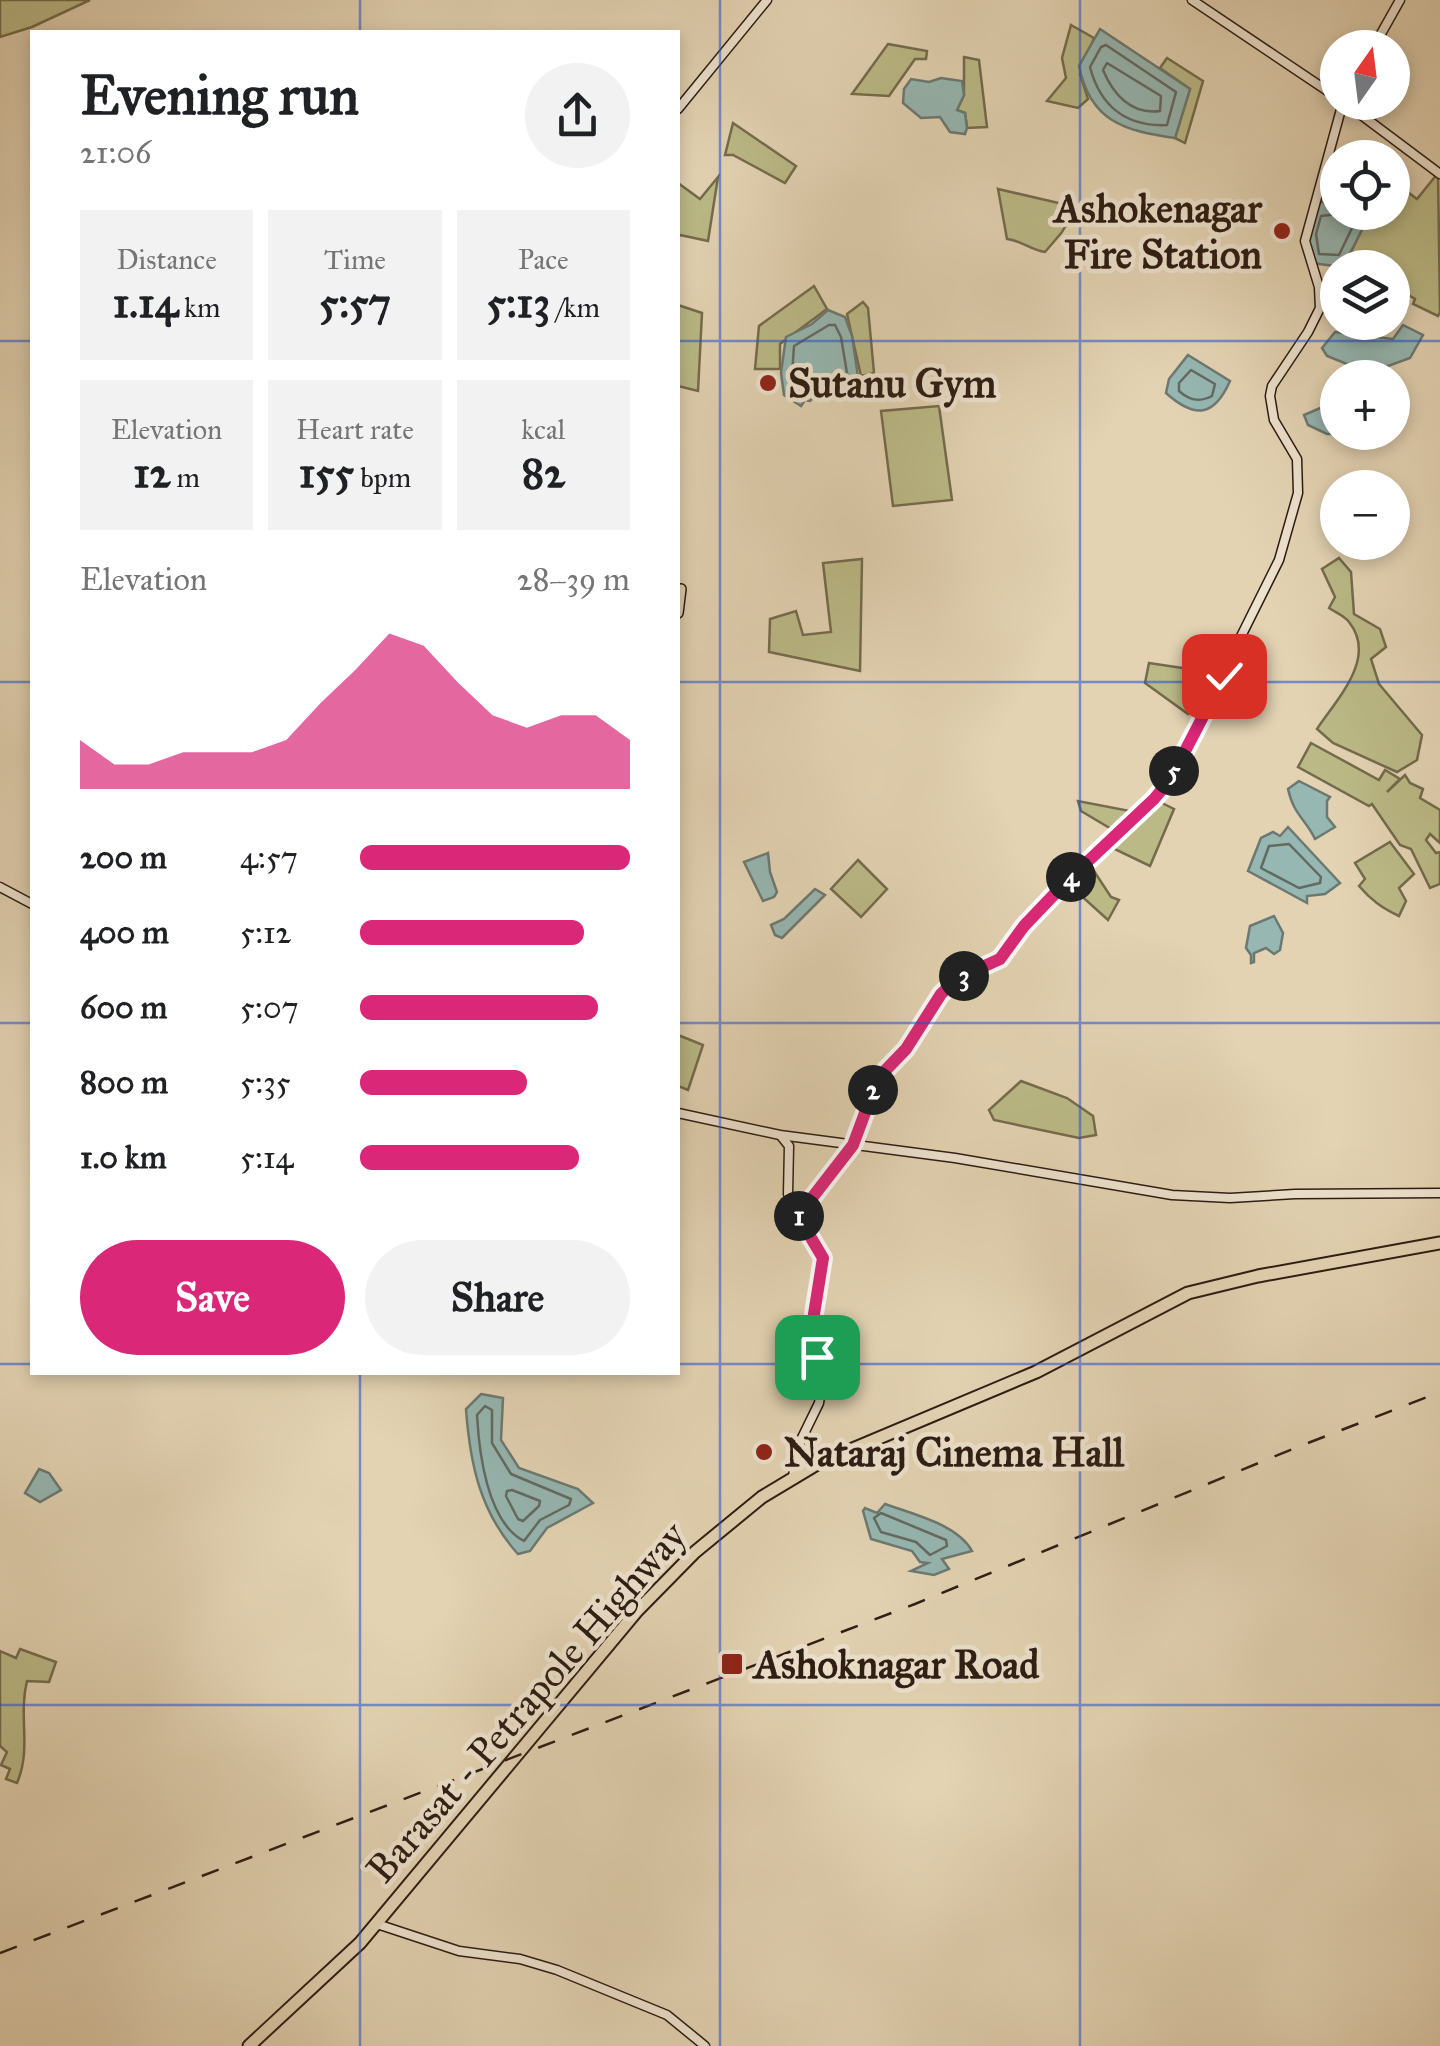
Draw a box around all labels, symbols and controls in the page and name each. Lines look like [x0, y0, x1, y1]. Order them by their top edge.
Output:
north arrow [1320, 30, 1410, 120]
map controls [1320, 30, 1410, 560]
text: Evening run [80, 62, 359, 129]
button: share [525, 63, 630, 168]
text: 21:06 [80, 133, 152, 172]
button: locate [1320, 140, 1410, 230]
place label: Ashokenagar Fire Station [1051, 184, 1263, 279]
marker: Ashokenagar Fire Station [1271, 220, 1293, 242]
text: Distance [116, 242, 217, 277]
text: Time [324, 242, 386, 277]
text: Pace [518, 242, 569, 277]
button: layers [1320, 250, 1410, 340]
text: 1.14 [113, 277, 178, 329]
text: 5:57 [319, 277, 391, 329]
text: 5:13 [487, 277, 550, 329]
text: km [178, 290, 221, 325]
text: /km [550, 290, 600, 325]
place label: Sutanu Gym [788, 359, 997, 408]
button: + [1320, 360, 1410, 450]
marker: Sutanu Gym [757, 372, 779, 394]
text: Elevation [111, 412, 222, 447]
text: Heart rate [296, 412, 414, 447]
text: kcal [521, 412, 565, 447]
text: 12 [133, 447, 171, 499]
text: 155 [299, 447, 354, 499]
text: 82 [522, 447, 565, 499]
text: m [171, 460, 200, 495]
text: bpm [354, 460, 411, 495]
button: − [1320, 470, 1410, 560]
text: Elevation [80, 560, 207, 599]
text: 28–39 m [517, 560, 630, 599]
pin [1182, 634, 1267, 719]
icon: check [1197, 649, 1252, 704]
pin: 5 [1149, 746, 1199, 796]
text: 5 [1167, 753, 1181, 788]
text: 200 m [80, 838, 167, 877]
text: 4:57 [240, 838, 298, 877]
pin: 4 [1046, 852, 1096, 902]
text: 4 [1063, 859, 1079, 894]
text: 400 m [80, 913, 169, 952]
text: 5:12 [240, 913, 291, 952]
pin: 3 [939, 951, 989, 1001]
text: 3 [958, 958, 970, 993]
text: 600 m [80, 988, 167, 1027]
text: 5:07 [240, 988, 299, 1027]
text: 800 m [80, 1063, 168, 1102]
text: 5:35 [240, 1063, 291, 1102]
pin: 2 [848, 1065, 898, 1115]
text: 2 [866, 1072, 880, 1107]
text: 1.0 km [80, 1138, 167, 1177]
text: 5:14 [240, 1138, 293, 1177]
pin: 1 [774, 1191, 824, 1241]
text: 1 [793, 1198, 805, 1233]
button: Save [80, 1240, 345, 1355]
button: Share [365, 1240, 630, 1355]
pin [775, 1315, 860, 1400]
icon: arrive [790, 1330, 845, 1385]
place label: Nataraj Cinema Hall [784, 1428, 1125, 1477]
marker: Nataraj Cinema Hall [753, 1441, 775, 1463]
street label: Barasat - Petrapole Highway [356, 1511, 697, 1893]
place label: Ashoknagar Road [751, 1640, 1040, 1689]
marker: Ashoknagar Road [719, 1651, 745, 1677]

